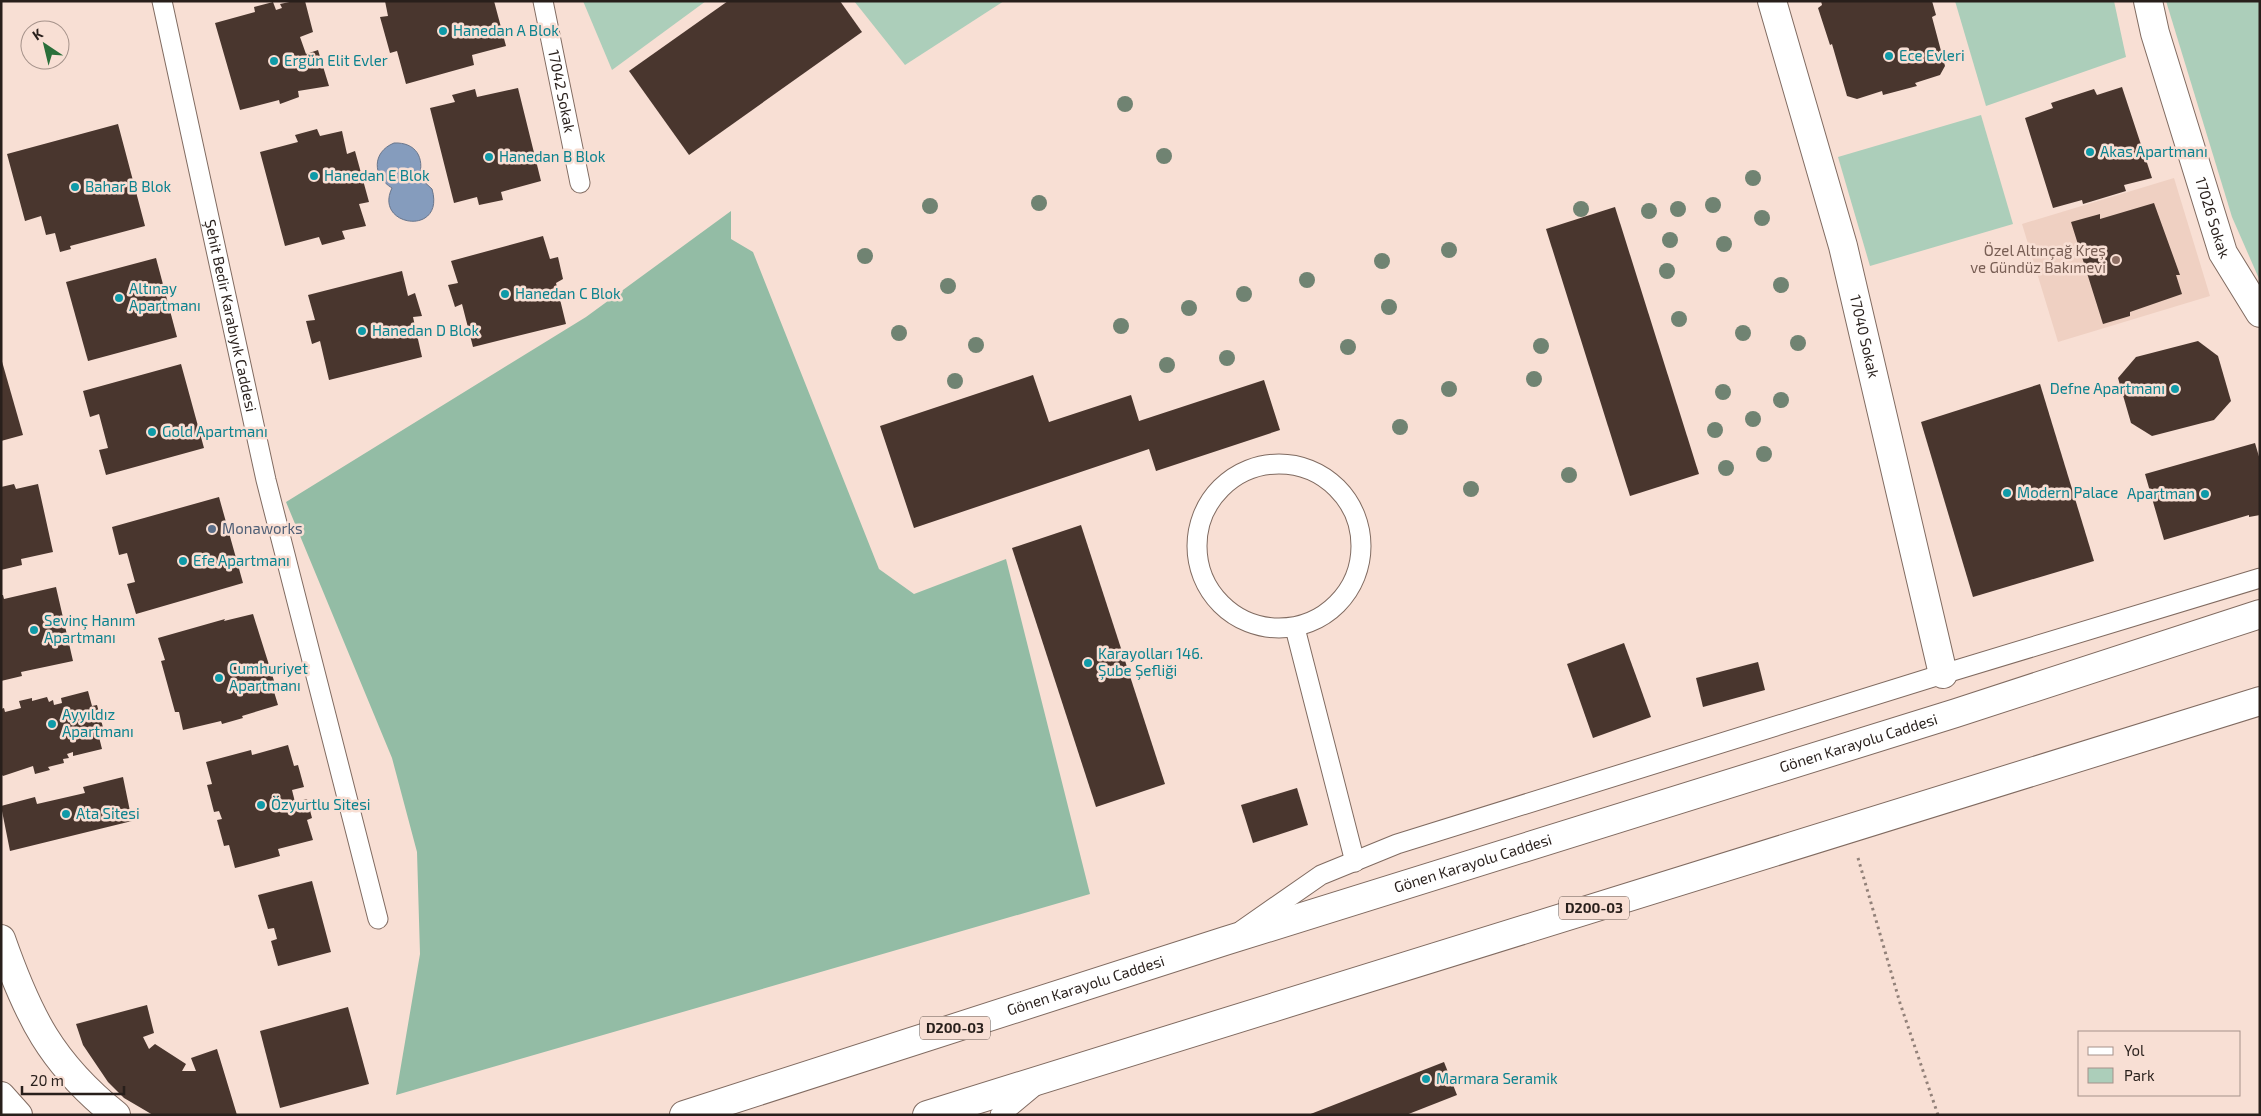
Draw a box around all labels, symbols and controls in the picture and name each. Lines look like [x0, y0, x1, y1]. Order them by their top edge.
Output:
north arrow [20, 20, 70, 70]
place label: Hanedan A Blok [453, 21, 559, 39]
text: K [29, 24, 46, 43]
marker: Hanedan A Blok [437, 25, 449, 37]
place label: Ece Evleri [1899, 46, 1965, 64]
street label: 17042 Sokak [545, 48, 580, 134]
marker: Ece Evleri [1883, 50, 1895, 62]
place label: Ergün Elit Evler [284, 51, 388, 69]
marker: Ergün Elit Evler [268, 55, 280, 67]
place label: Akas Apartmanı [2100, 142, 2208, 160]
marker: Akas Apartmanı [2084, 146, 2096, 158]
place label: Hanedan B Blok [499, 147, 606, 165]
marker: Hanedan B Blok [483, 151, 495, 163]
place label: Hanedan E Blok [324, 166, 430, 184]
marker: Hanedan E Blok [308, 170, 320, 182]
street label: 17026 Sokak [2192, 175, 2234, 262]
place label: Bahar B Blok [85, 177, 171, 195]
marker: Bahar B Blok [69, 181, 81, 193]
street label: Şehit Bedir Karabıyık Caddesi [201, 218, 261, 413]
place label: Özel Altınçağ Kreş ve Gündüz Bakımevi [1970, 241, 2106, 276]
marker: Özel Altınçağ Kreş ve Gündüz Bakımevi [2110, 254, 2122, 266]
place label: Altınay Apartmanı [129, 279, 201, 314]
place label: Hanedan C Blok [515, 284, 621, 302]
marker: Hanedan C Blok [499, 288, 511, 300]
marker: Altınay Apartmanı [113, 292, 125, 304]
street label: 17040 Sokak [1847, 293, 1884, 380]
place label: Hanedan D Blok [372, 321, 479, 339]
marker: Hanedan D Blok [356, 325, 368, 337]
place label: Defne Apartmanı [2050, 379, 2165, 397]
marker: Defne Apartmanı [2169, 383, 2181, 395]
place label: Gold Apartmanı [162, 422, 268, 440]
marker: Gold Apartmanı [146, 426, 158, 438]
place label: Modern Palace [2017, 483, 2118, 501]
place label: Apartman [2127, 484, 2195, 502]
marker: Modern Palace [2001, 487, 2013, 499]
marker: Apartman [2199, 488, 2211, 500]
place label: Monaworks [222, 519, 303, 537]
marker: Monaworks [206, 523, 218, 535]
place label: Efe Apartmanı [193, 551, 290, 569]
marker: Efe Apartmanı [177, 555, 189, 567]
place label: Sevinç Hanım Apartmanı [44, 611, 135, 646]
marker: Sevinç Hanım Apartmanı [28, 624, 40, 636]
place label: Karayolları 146. Şube Şefliği [1098, 644, 1203, 680]
marker: Karayolları 146. Şube Şefliği [1082, 657, 1094, 669]
place label: Cumhuriyet Apartmanı [229, 659, 308, 694]
marker: Cumhuriyet Apartmanı [213, 672, 225, 684]
place label: Ayyıldız Apartmanı [62, 705, 134, 740]
street label: Gönen Karayolu Caddesi [1777, 709, 1939, 775]
marker: Ayyıldız Apartmanı [46, 718, 58, 730]
place label: Özyurtlu Sitesi [271, 795, 370, 813]
marker: Özyurtlu Sitesi [255, 799, 267, 811]
place label: Ata Sitesi [76, 804, 140, 822]
marker: Ata Sitesi [60, 808, 72, 820]
street label: Gönen Karayolu Caddesi [1391, 830, 1554, 896]
road number: D200-03 [1559, 896, 1629, 920]
street label: Gönen Karayolu Caddesi [1004, 951, 1166, 1019]
road number: D200-03 [920, 1016, 990, 1040]
legend [2078, 1031, 2241, 1096]
text: Yol [2124, 1041, 2145, 1059]
scale bar [22, 1064, 125, 1096]
text: Park [2124, 1066, 2155, 1084]
place label: Marmara Seramik [1436, 1069, 1558, 1087]
text: 20 m [30, 1071, 64, 1089]
marker: Marmara Seramik [1420, 1073, 1432, 1085]

